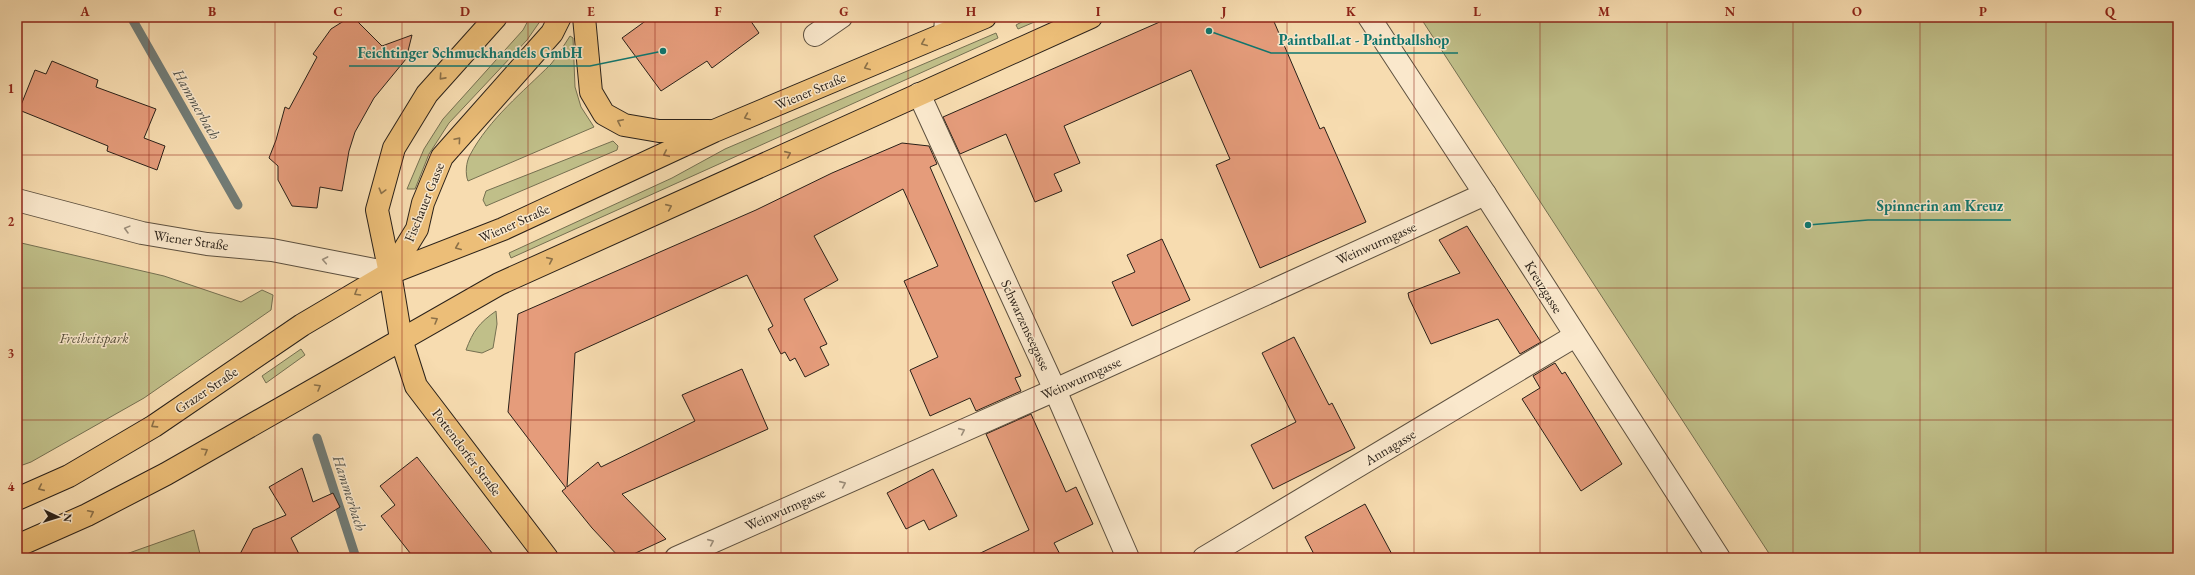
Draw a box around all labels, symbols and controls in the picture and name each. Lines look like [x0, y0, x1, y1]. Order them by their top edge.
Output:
text: A [79, 3, 90, 20]
text: B [208, 3, 216, 20]
text: C [333, 3, 343, 20]
text: D [460, 3, 470, 20]
text: E [587, 3, 595, 20]
text: F [714, 3, 722, 20]
text: G [839, 3, 849, 20]
text: H [966, 3, 977, 20]
text: I [1096, 3, 1101, 20]
text: J [1220, 3, 1227, 20]
text: K [1346, 3, 1357, 20]
text: L [1473, 3, 1481, 20]
text: M [1598, 3, 1610, 20]
text: N [1725, 3, 1736, 20]
text: O [1852, 3, 1862, 20]
text: P [1979, 3, 1987, 20]
text: Q [2105, 3, 2117, 20]
callout: Paintball.at - Paintballshop [1271, 26, 1458, 53]
text: Paintball.at - Paintballshop [1279, 30, 1449, 49]
callout: Feichtinger Schmuckhandels GmbH [349, 39, 590, 66]
one-way arrow [921, 39, 928, 47]
text: Feichtinger Schmuckhandels GmbH [358, 43, 582, 62]
one-way arrow [863, 63, 870, 71]
water label: Hammerbach [169, 64, 225, 143]
street label: Wiener Straße [772, 68, 849, 114]
one-way arrow [439, 72, 446, 80]
text: 1 [8, 80, 15, 97]
one-way arrow [744, 113, 751, 121]
one-way arrow [617, 119, 624, 127]
one-way arrow [453, 137, 460, 145]
one-way arrow [662, 149, 669, 157]
one-way arrow [784, 150, 791, 158]
street label: Fischauer Gasse [400, 159, 448, 244]
one-way arrow [378, 187, 387, 194]
callout: Spinnerin am Kreuz [1868, 193, 2011, 220]
text: Spinnerin am Kreuz [1877, 196, 2004, 215]
street label: Wiener Straße [476, 199, 553, 247]
one-way arrow [665, 204, 672, 212]
text: 2 [8, 213, 15, 230]
street label: Weinwurmgasse [1333, 217, 1419, 269]
one-way arrow [124, 226, 130, 234]
street label: Wiener Straße [152, 226, 230, 254]
one-way arrow [454, 242, 461, 250]
one-way arrow [322, 257, 328, 265]
one-way arrow [546, 257, 554, 265]
street label: Kreuzgasse [1521, 257, 1567, 317]
street label: Schwarzenseegasse [997, 277, 1055, 374]
one-way arrow [354, 289, 361, 296]
one-way arrow [431, 317, 438, 324]
park label: Freiheitspark [58, 329, 129, 347]
text: 3 [8, 345, 15, 362]
street label: Weinwurmgasse [1038, 352, 1124, 404]
street label: Grazer Straße [171, 362, 241, 418]
one-way arrow [314, 384, 321, 391]
street label: Pottendorfer Straße [428, 405, 506, 500]
one-way arrow [151, 421, 158, 428]
street label: Annagasse [1360, 425, 1419, 470]
one-way arrow [957, 428, 965, 436]
one-way arrow [201, 449, 209, 456]
water label: Hammerbach [329, 452, 371, 534]
text: 4 [8, 478, 15, 495]
one-way arrow [838, 481, 846, 489]
one-way arrow [37, 483, 45, 491]
street label: Weinwurmgasse [742, 483, 828, 535]
north arrow [38, 497, 78, 537]
one-way arrow [87, 510, 94, 518]
text: N [61, 513, 75, 523]
one-way arrow [707, 539, 715, 547]

